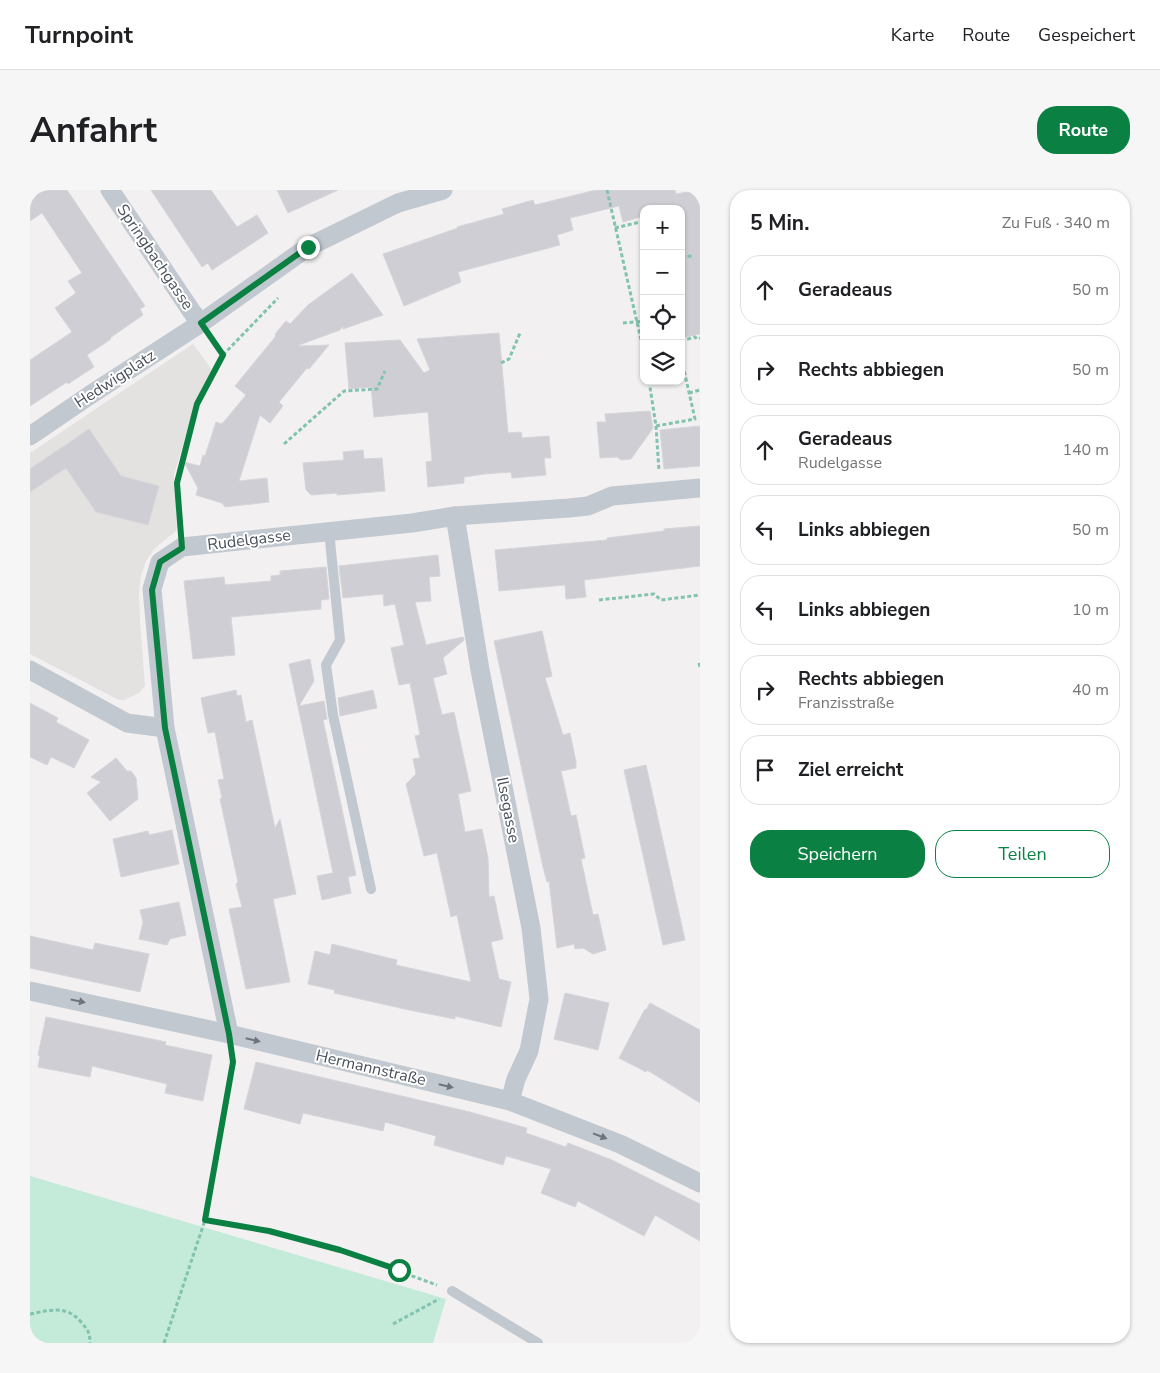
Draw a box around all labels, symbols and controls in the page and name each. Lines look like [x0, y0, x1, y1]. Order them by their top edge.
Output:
text: Turnpoint [25, 19, 133, 51]
text: Karte [891, 23, 934, 47]
text: Route [962, 23, 1010, 47]
text: Gespeichert [1038, 23, 1135, 47]
button: Route [1037, 106, 1130, 154]
text: Anfahrt [30, 107, 157, 154]
street label: Springbachgasse [111, 200, 199, 314]
map controls [640, 205, 685, 385]
button: + [640, 205, 685, 250]
text: 5 Min. [750, 209, 809, 237]
text: Zu Fuß · 340 m [1002, 212, 1110, 234]
route end [297, 236, 320, 259]
button: − [640, 250, 685, 295]
icon: ahead [751, 276, 779, 304]
text: Geradeaus [798, 277, 892, 303]
text: 50 m [1072, 279, 1109, 301]
button: locate [640, 295, 685, 340]
button: layers [640, 340, 685, 385]
street label: Hedwigplatz [70, 345, 160, 413]
icon: right [751, 356, 779, 384]
text: Rechts abbiegen [798, 357, 944, 383]
text: 50 m [1072, 359, 1109, 381]
text: Geradeaus [798, 426, 892, 452]
icon: ahead [751, 436, 779, 464]
text: 140 m [1062, 439, 1109, 461]
text: Rudelgasse [798, 452, 882, 474]
icon: left [751, 516, 779, 544]
text: Links abbiegen [798, 517, 930, 543]
text: 50 m [1072, 519, 1109, 541]
street label: Rudelgasse [206, 524, 292, 556]
icon: left [751, 596, 779, 624]
text: Links abbiegen [798, 597, 930, 623]
text: 10 m [1072, 599, 1109, 621]
text: Rechts abbiegen [798, 666, 944, 692]
icon: right [751, 676, 779, 704]
text: 40 m [1072, 679, 1109, 701]
text: Franzisstraße [798, 692, 894, 714]
icon: arrive [751, 756, 779, 784]
text: Ziel erreicht [798, 757, 903, 783]
street label: Ilsegasse [491, 775, 525, 845]
button: Speichern [750, 830, 925, 878]
button: Teilen [935, 830, 1110, 878]
one-way arrow [70, 998, 86, 1006]
one-way arrow [246, 1036, 261, 1044]
street label: Hermannstraße [314, 1045, 428, 1091]
one-way arrow [438, 1082, 453, 1090]
one-way arrow [593, 1132, 608, 1140]
route start [388, 1259, 411, 1282]

